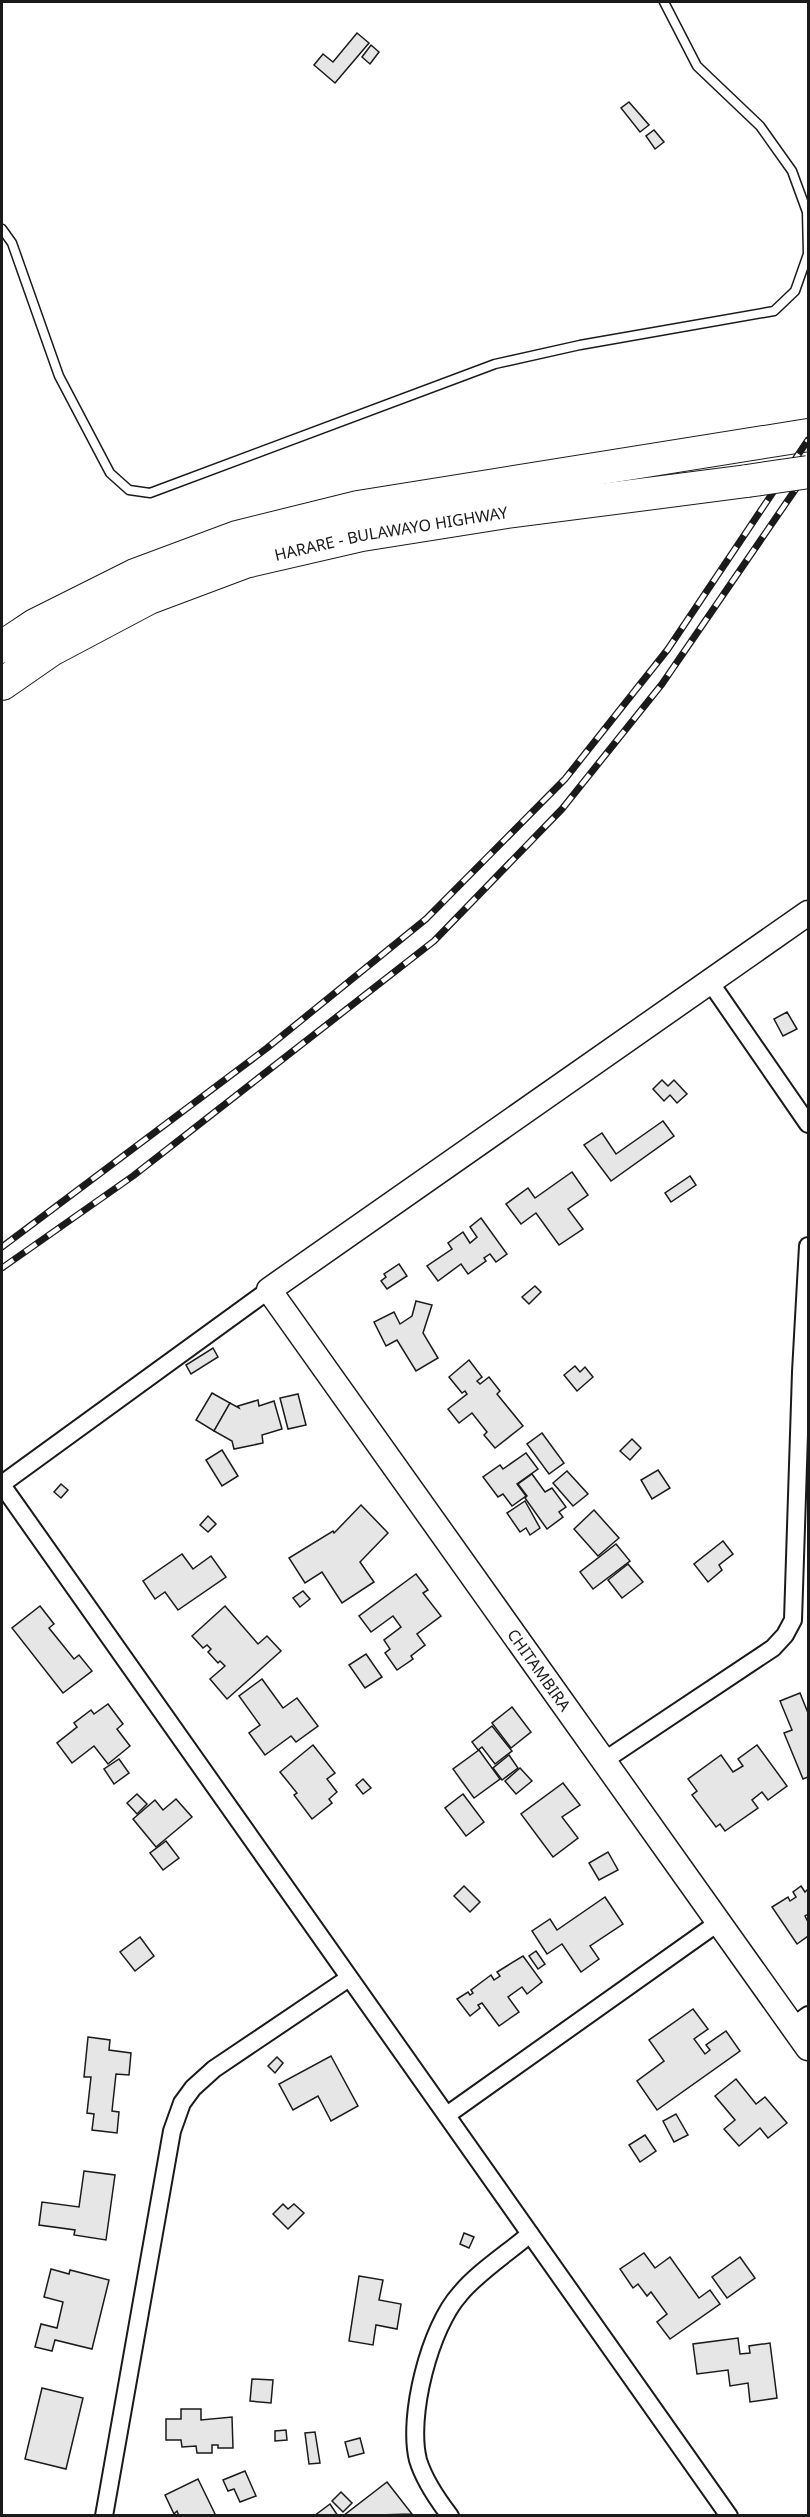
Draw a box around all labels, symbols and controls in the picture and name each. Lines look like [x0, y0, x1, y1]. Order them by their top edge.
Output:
street label: HARARE - BULAWAYO HIGHWAY [272, 501, 510, 566]
street label: CHITAMBIRA [502, 1624, 576, 1716]

